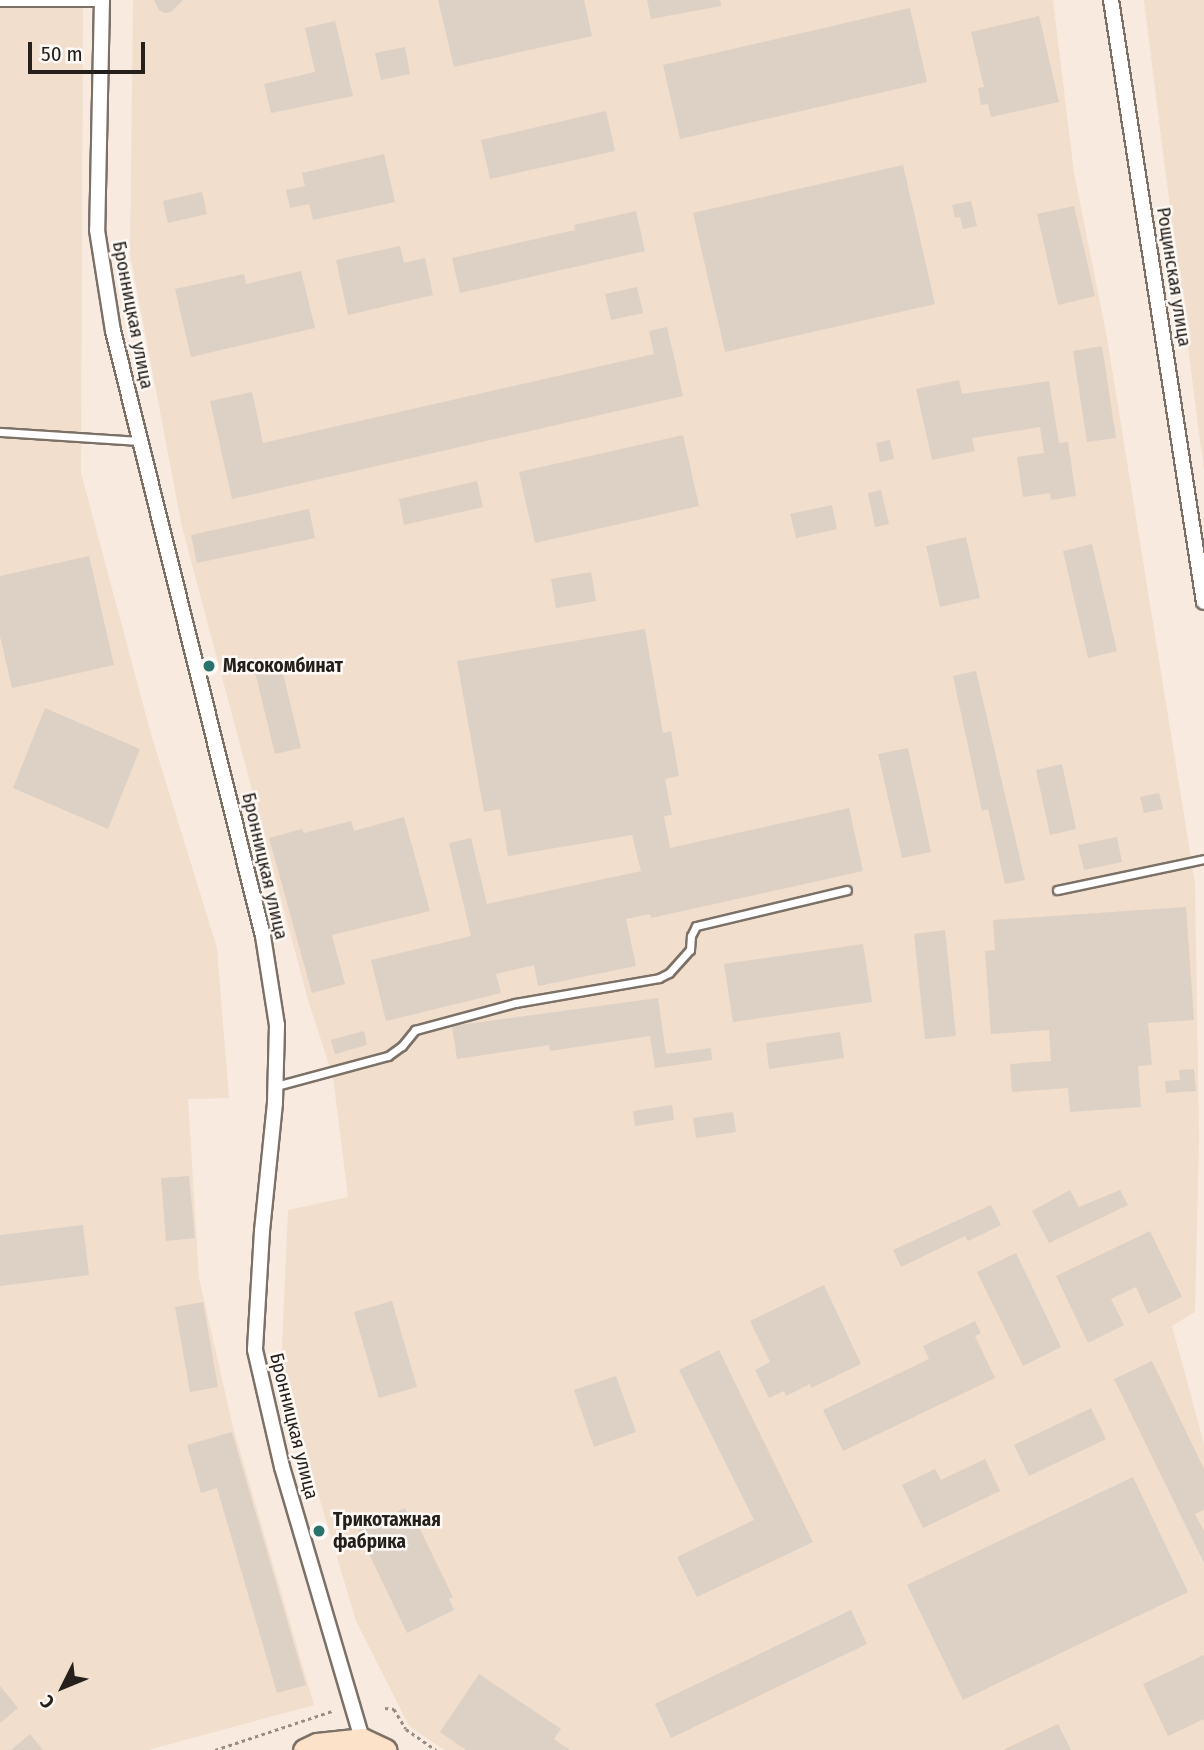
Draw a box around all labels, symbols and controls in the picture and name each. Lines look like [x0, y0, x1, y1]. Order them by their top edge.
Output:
scale bar [32, 28, 149, 72]
text: 50 m [41, 41, 83, 67]
street label: Рощинская улица [1152, 206, 1196, 348]
street label: Бронницкая улица [107, 239, 159, 391]
place label: Мясокомбинат [223, 655, 343, 677]
marker: Мясокомбинат [201, 658, 217, 674]
street label: Бронницкая улица [237, 790, 293, 942]
street label: Бронницкая улица [265, 1350, 323, 1502]
place label: Трикотажная фабрика [333, 1509, 441, 1553]
marker: Трикотажная фабрика [311, 1523, 327, 1539]
north arrow [28, 1652, 98, 1722]
text: С [35, 1690, 59, 1713]

